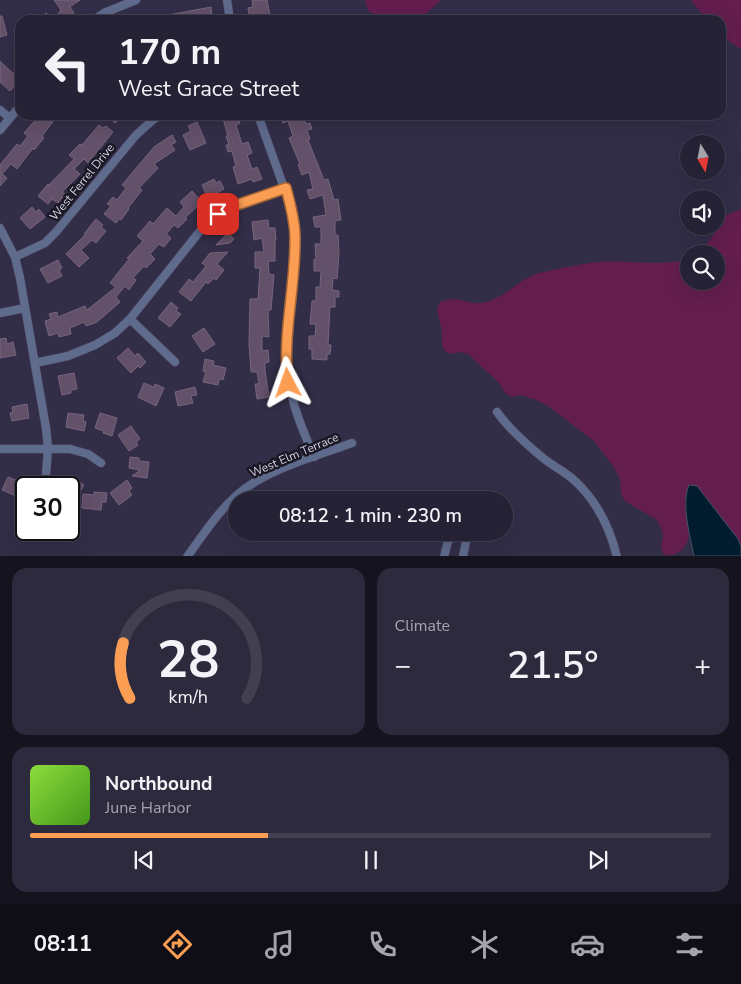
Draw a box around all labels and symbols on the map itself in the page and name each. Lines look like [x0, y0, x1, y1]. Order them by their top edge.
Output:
north arrow [680, 135, 725, 180]
street label: West Ferrel Drive [46, 140, 118, 224]
pin [197, 193, 239, 235]
position arrow [261, 356, 313, 408]
street label: West Elm Terrace [247, 429, 341, 481]
speed limit sign: 30 [15, 476, 80, 541]

